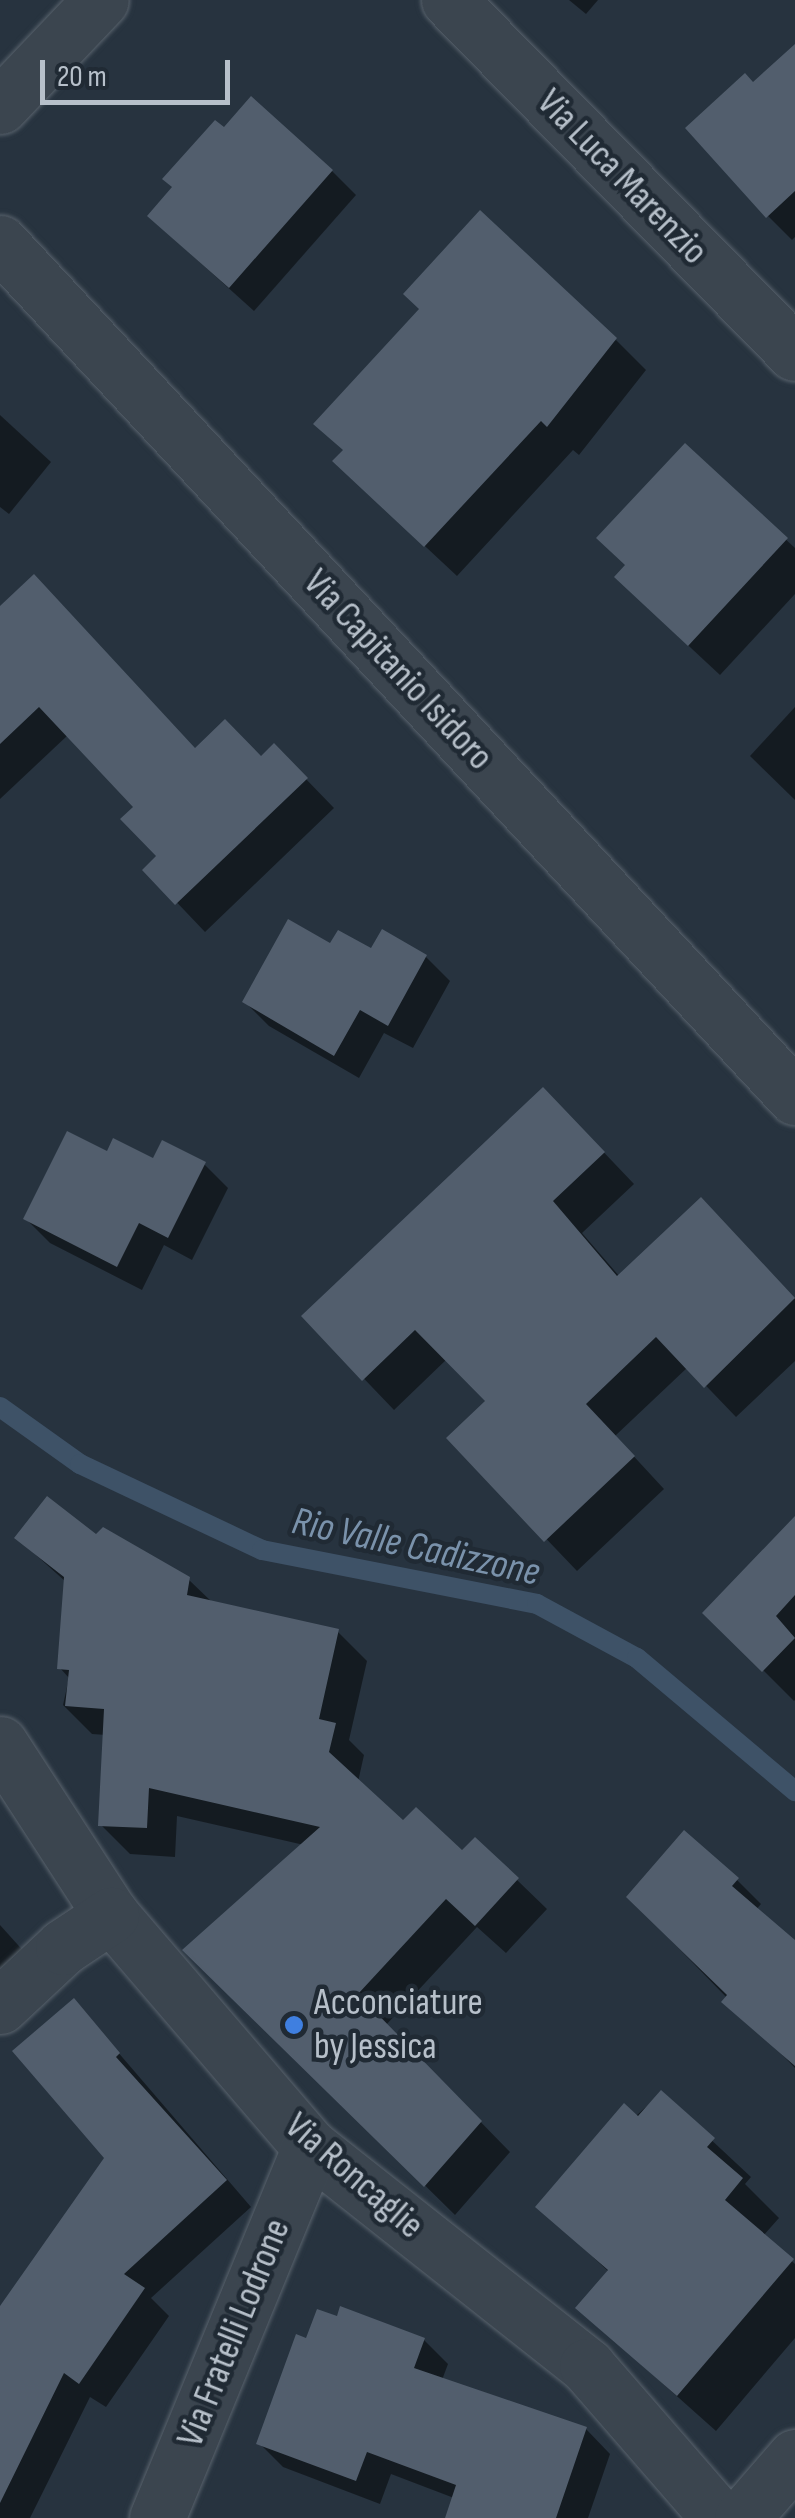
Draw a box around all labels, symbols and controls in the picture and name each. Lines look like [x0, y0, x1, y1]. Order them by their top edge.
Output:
scale bar [45, 40, 235, 102]
text: 20 m [57, 59, 107, 95]
street label: Via Luca Marenzio [527, 80, 717, 274]
street label: Via Capitanio Isidoro [294, 560, 502, 780]
water label: Rio Valle Cadizzone [288, 1497, 544, 1597]
place label: Acconciature by Jessica [314, 1980, 483, 2070]
marker: Acconciature by Jessica [283, 2014, 305, 2036]
street label: Via Roncaglie [275, 2103, 433, 2249]
street label: Via Fratelli Lodrone [168, 2212, 300, 2454]

